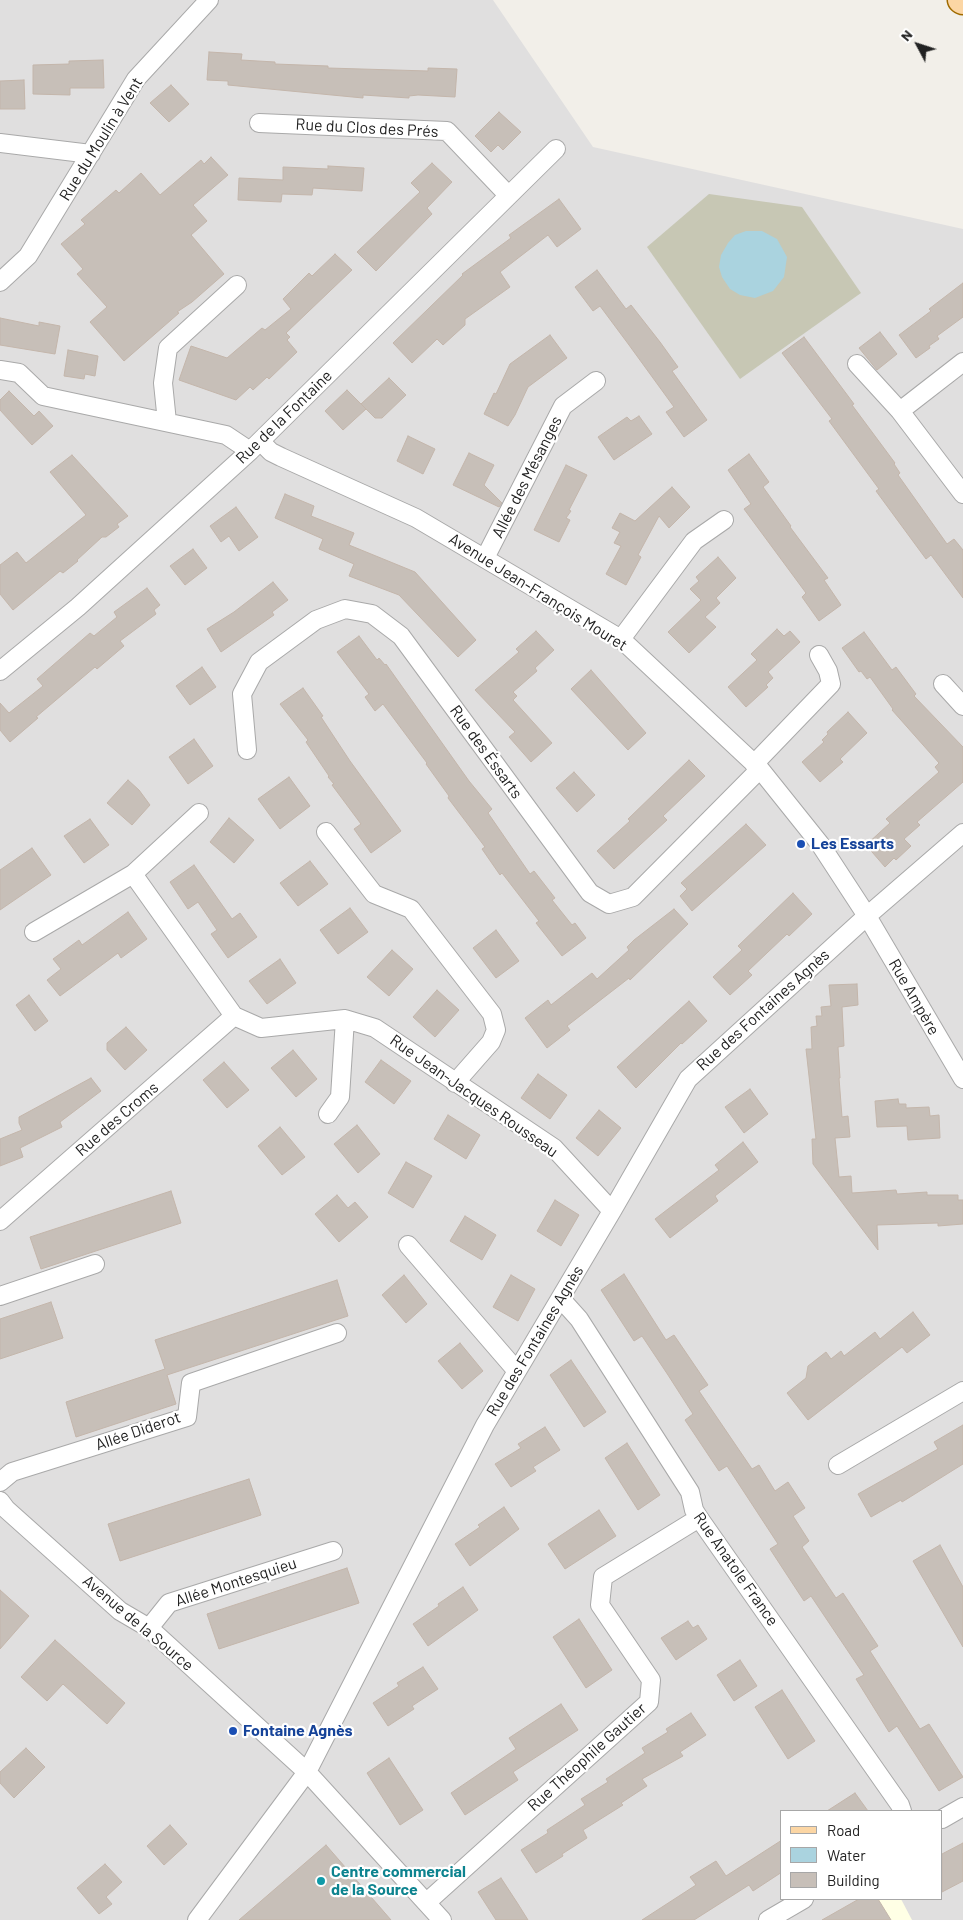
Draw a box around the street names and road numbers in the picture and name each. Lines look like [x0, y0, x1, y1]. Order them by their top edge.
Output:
street label: Rue du Moulin à Vent [55, 74, 147, 204]
street label: Rue du Clos des Prés [295, 115, 439, 141]
street label: Rue de la Fontaine [232, 366, 336, 468]
street label: Allée des Mésanges [488, 413, 566, 541]
street label: Avenue Jean-François Mouret [445, 529, 631, 655]
street label: Rue des Éssarts [446, 702, 526, 802]
street label: Rue des Fontaines Agnès [693, 945, 833, 1075]
street label: Rue Ampère [885, 956, 943, 1038]
street label: Rue Jean-Jacques Rousseau [386, 1031, 562, 1161]
street label: Rue des Croms [72, 1078, 162, 1160]
street label: Rue des Fontaines Agnès [482, 1262, 588, 1420]
street label: Allée Diderot [93, 1407, 183, 1455]
street label: Rue Anatole France [690, 1508, 782, 1630]
street label: Allée Montesquieu [173, 1553, 299, 1611]
street label: Avenue de la Source [79, 1571, 197, 1675]
street label: Rue Théophile Gautier [524, 1699, 650, 1815]

